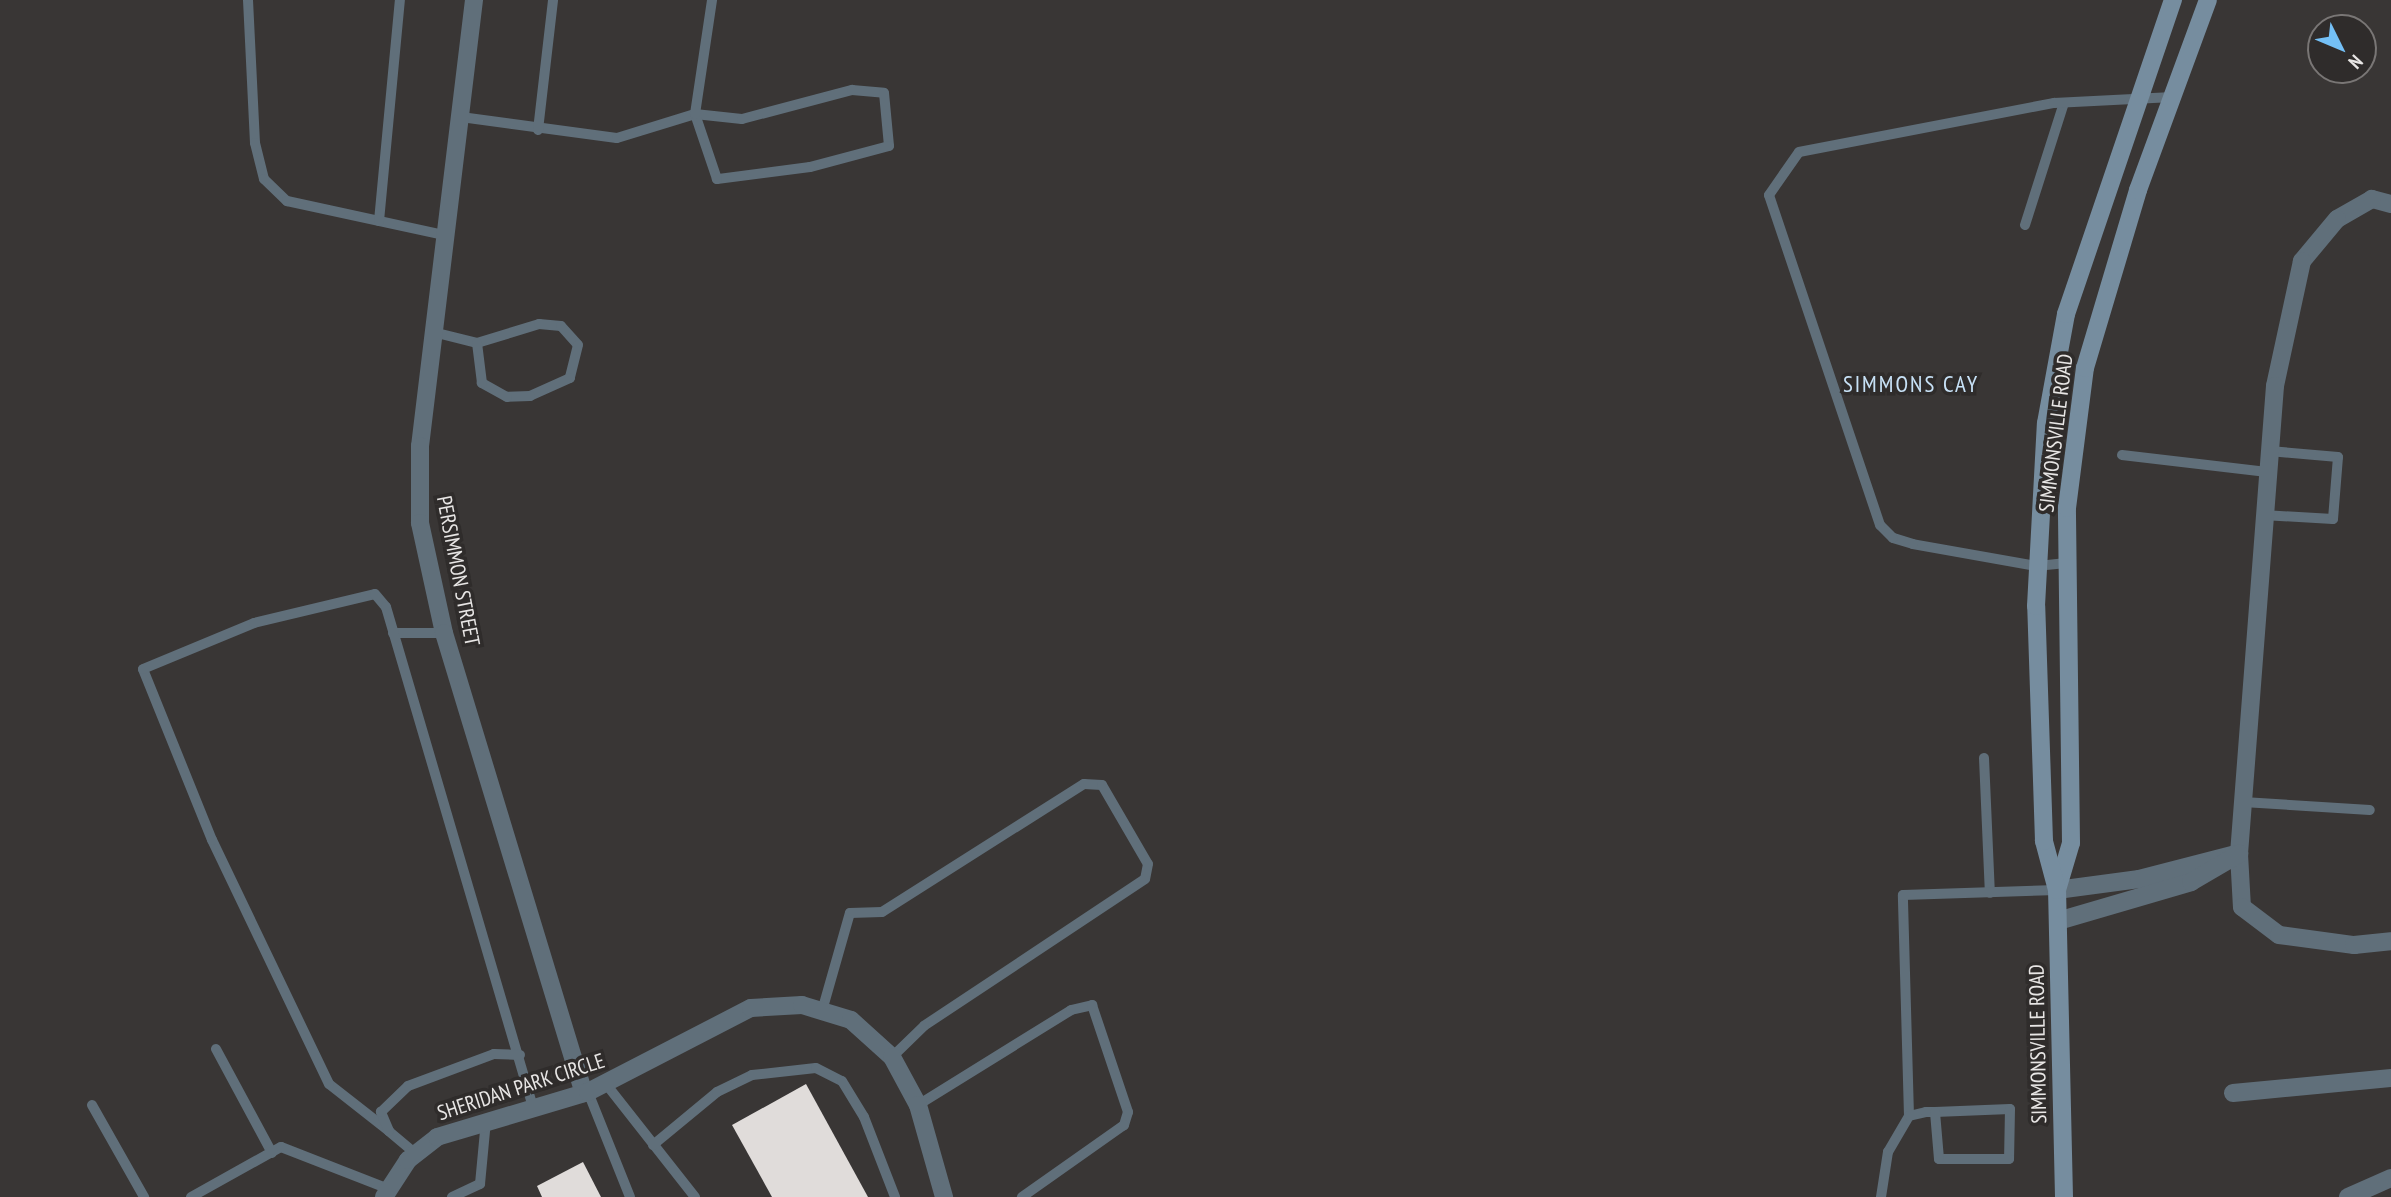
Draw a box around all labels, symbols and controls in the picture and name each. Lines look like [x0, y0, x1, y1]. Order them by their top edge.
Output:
north arrow [2307, 14, 2377, 84]
text: N [2344, 50, 2368, 74]
street label: SIMMONSVILLE ROAD [2034, 352, 2078, 514]
district label: SIMMONS CAY [1844, 370, 1978, 398]
street label: PERSIMMON STREET [431, 494, 485, 648]
street label: SIMMONSVILLE ROAD [2024, 964, 2052, 1124]
street label: SHERIDAN PARK CIRCLE [434, 1048, 608, 1126]

